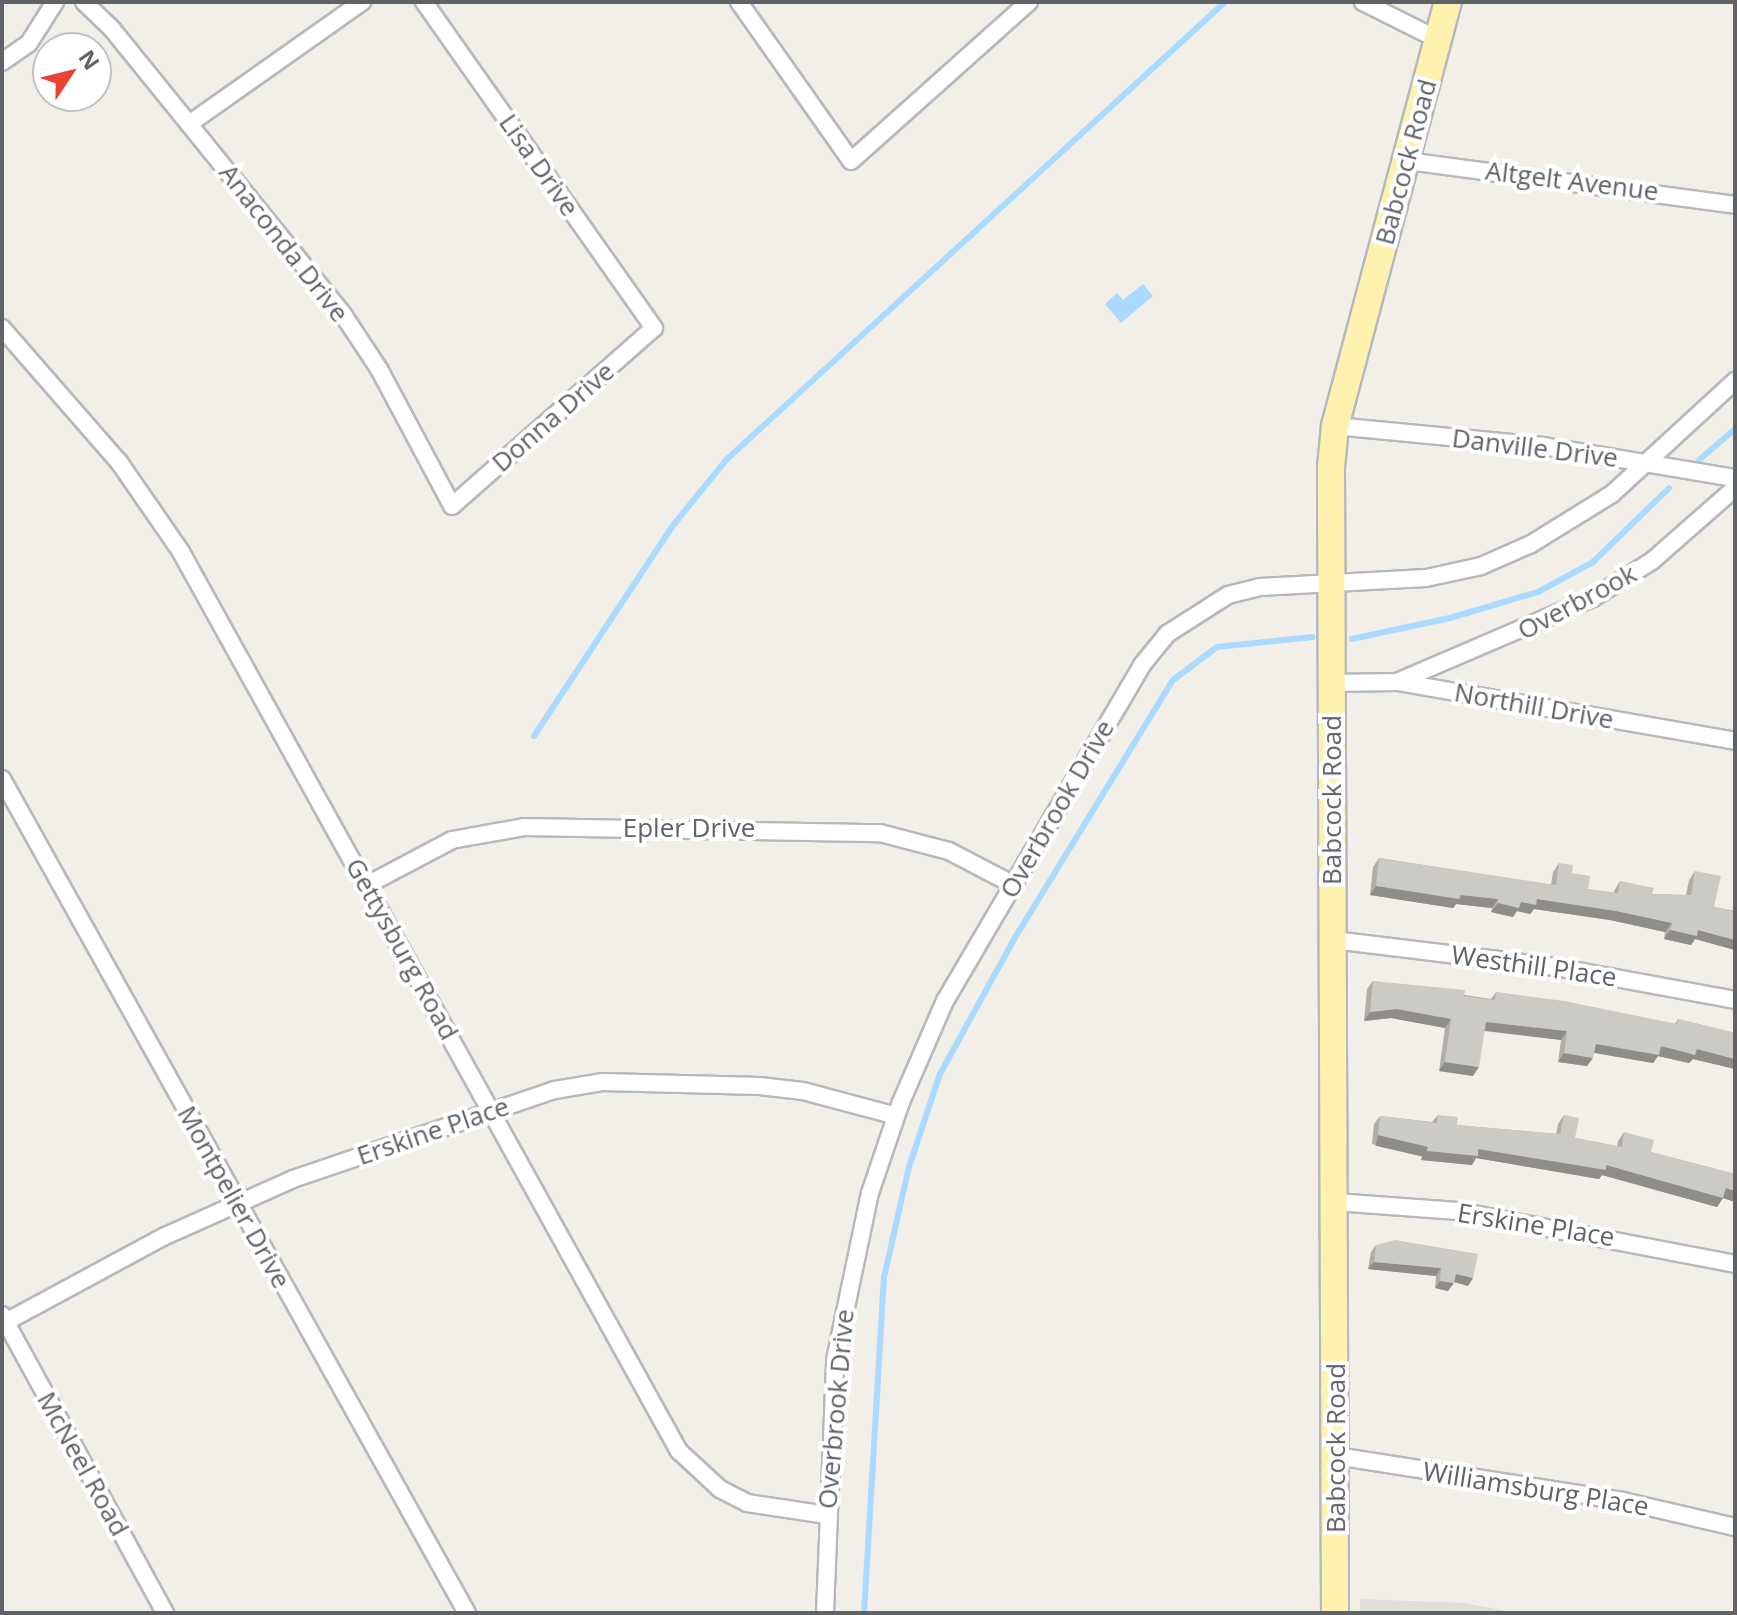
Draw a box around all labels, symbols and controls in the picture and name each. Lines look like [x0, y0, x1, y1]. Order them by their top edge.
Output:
north arrow [32, 32, 112, 112]
text: N [73, 43, 107, 75]
street label: Babcock Road [1369, 76, 1443, 248]
street label: Lisa Drive [493, 108, 585, 222]
street label: Altgelt Avenue [1484, 155, 1660, 207]
street label: Anaconda Drive [213, 158, 355, 328]
street label: Donna Drive [486, 356, 620, 478]
street label: Danville Drive [1450, 422, 1620, 474]
street label: Overbrook [1512, 558, 1642, 646]
street label: Northill Drive [1452, 677, 1616, 735]
street label: Overbrook Drive [993, 714, 1121, 904]
street label: Babcock Road [1316, 715, 1348, 885]
street label: Epler Drive [623, 812, 755, 844]
street label: Gettysburg Road [339, 853, 465, 1045]
street label: Westhill Place [1449, 939, 1619, 993]
street label: Erskine Place [353, 1090, 513, 1172]
street label: Montpelier Drive [171, 1100, 297, 1294]
street label: Erskine Place [1455, 1197, 1617, 1253]
street label: Overbrook Drive [812, 1308, 860, 1510]
street label: Babcock Road [1320, 1363, 1352, 1533]
street label: McNeel Road [31, 1386, 135, 1542]
street label: Williamsburg Place [1421, 1456, 1651, 1522]

